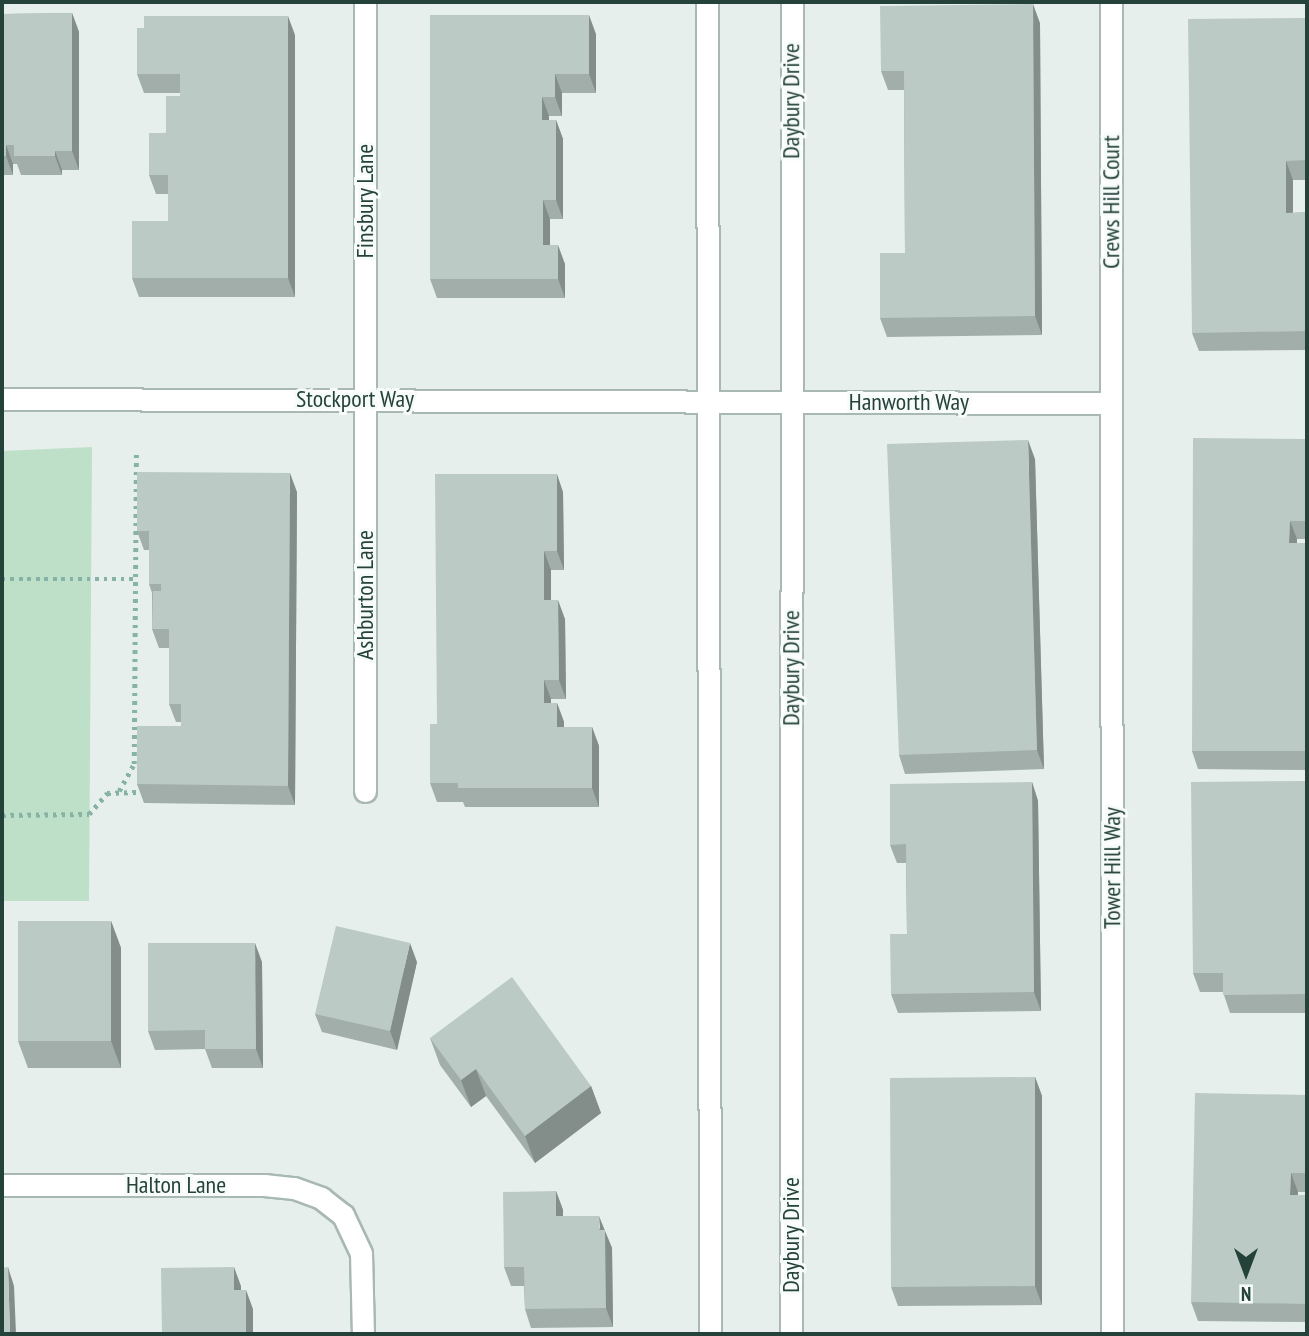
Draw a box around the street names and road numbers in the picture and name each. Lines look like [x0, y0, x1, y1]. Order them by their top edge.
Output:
street label: Daybury Drive [777, 43, 805, 159]
street label: Crews Hill Court [1097, 135, 1125, 269]
street label: Finsbury Lane [351, 144, 379, 258]
street label: Stockport Way [296, 385, 414, 413]
street label: Hanworth Way [849, 388, 969, 416]
street label: Ashburton Lane [351, 530, 379, 660]
street label: Daybury Drive [777, 610, 805, 726]
street label: Tower Hill Way [1098, 807, 1126, 929]
street label: Halton Lane [126, 1171, 226, 1199]
street label: Daybury Drive [777, 1177, 805, 1293]

